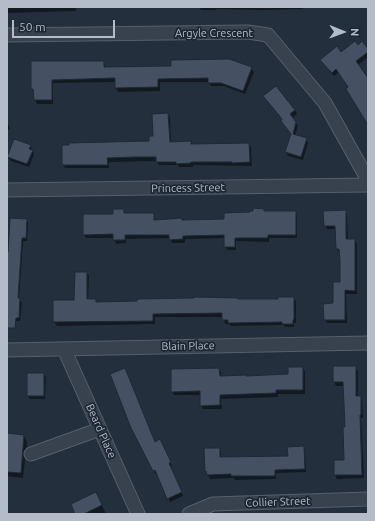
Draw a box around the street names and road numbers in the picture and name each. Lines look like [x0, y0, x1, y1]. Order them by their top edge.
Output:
street label: Argyle Crescent [175, 26, 253, 40]
street label: Princess Street [151, 181, 225, 195]
street label: Blain Place [161, 339, 215, 353]
street label: Beard Place [83, 402, 119, 460]
street label: Collier Street [245, 494, 311, 510]

